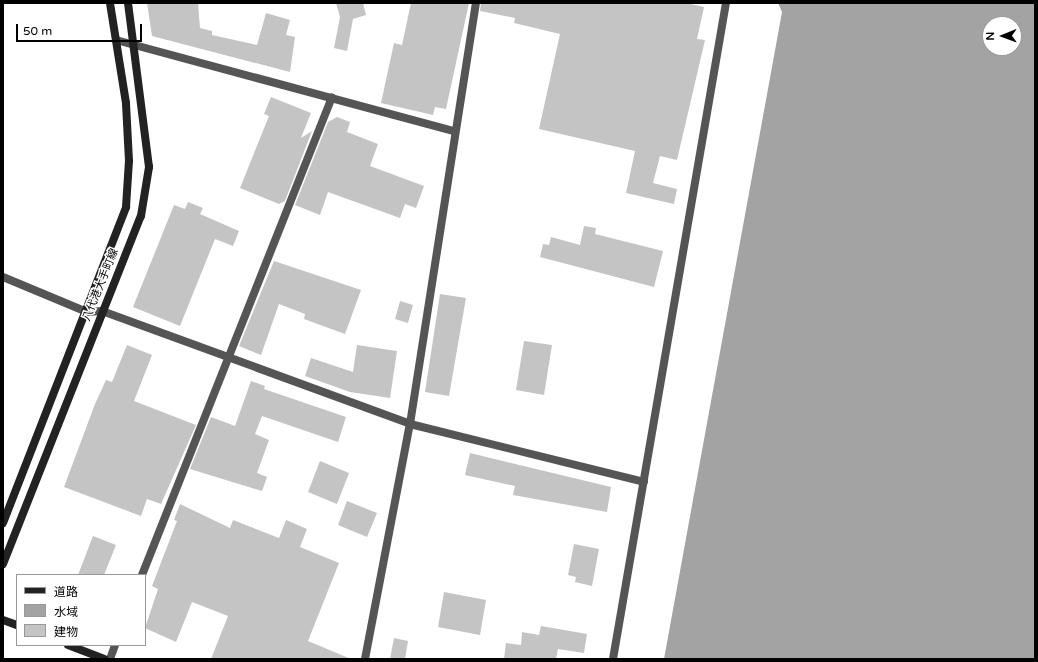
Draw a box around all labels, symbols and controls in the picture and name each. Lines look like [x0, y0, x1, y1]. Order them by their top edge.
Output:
scale bar [18, 16, 144, 42]
north arrow [982, 16, 1022, 56]
text: 50 m [23, 24, 52, 38]
text: N [984, 32, 997, 41]
street label: 八代港大手町線 [80, 247, 122, 323]
legend [16, 574, 146, 646]
text: 道路 [54, 585, 78, 599]
text: 水域 [54, 605, 78, 619]
text: 建物 [54, 625, 78, 639]

